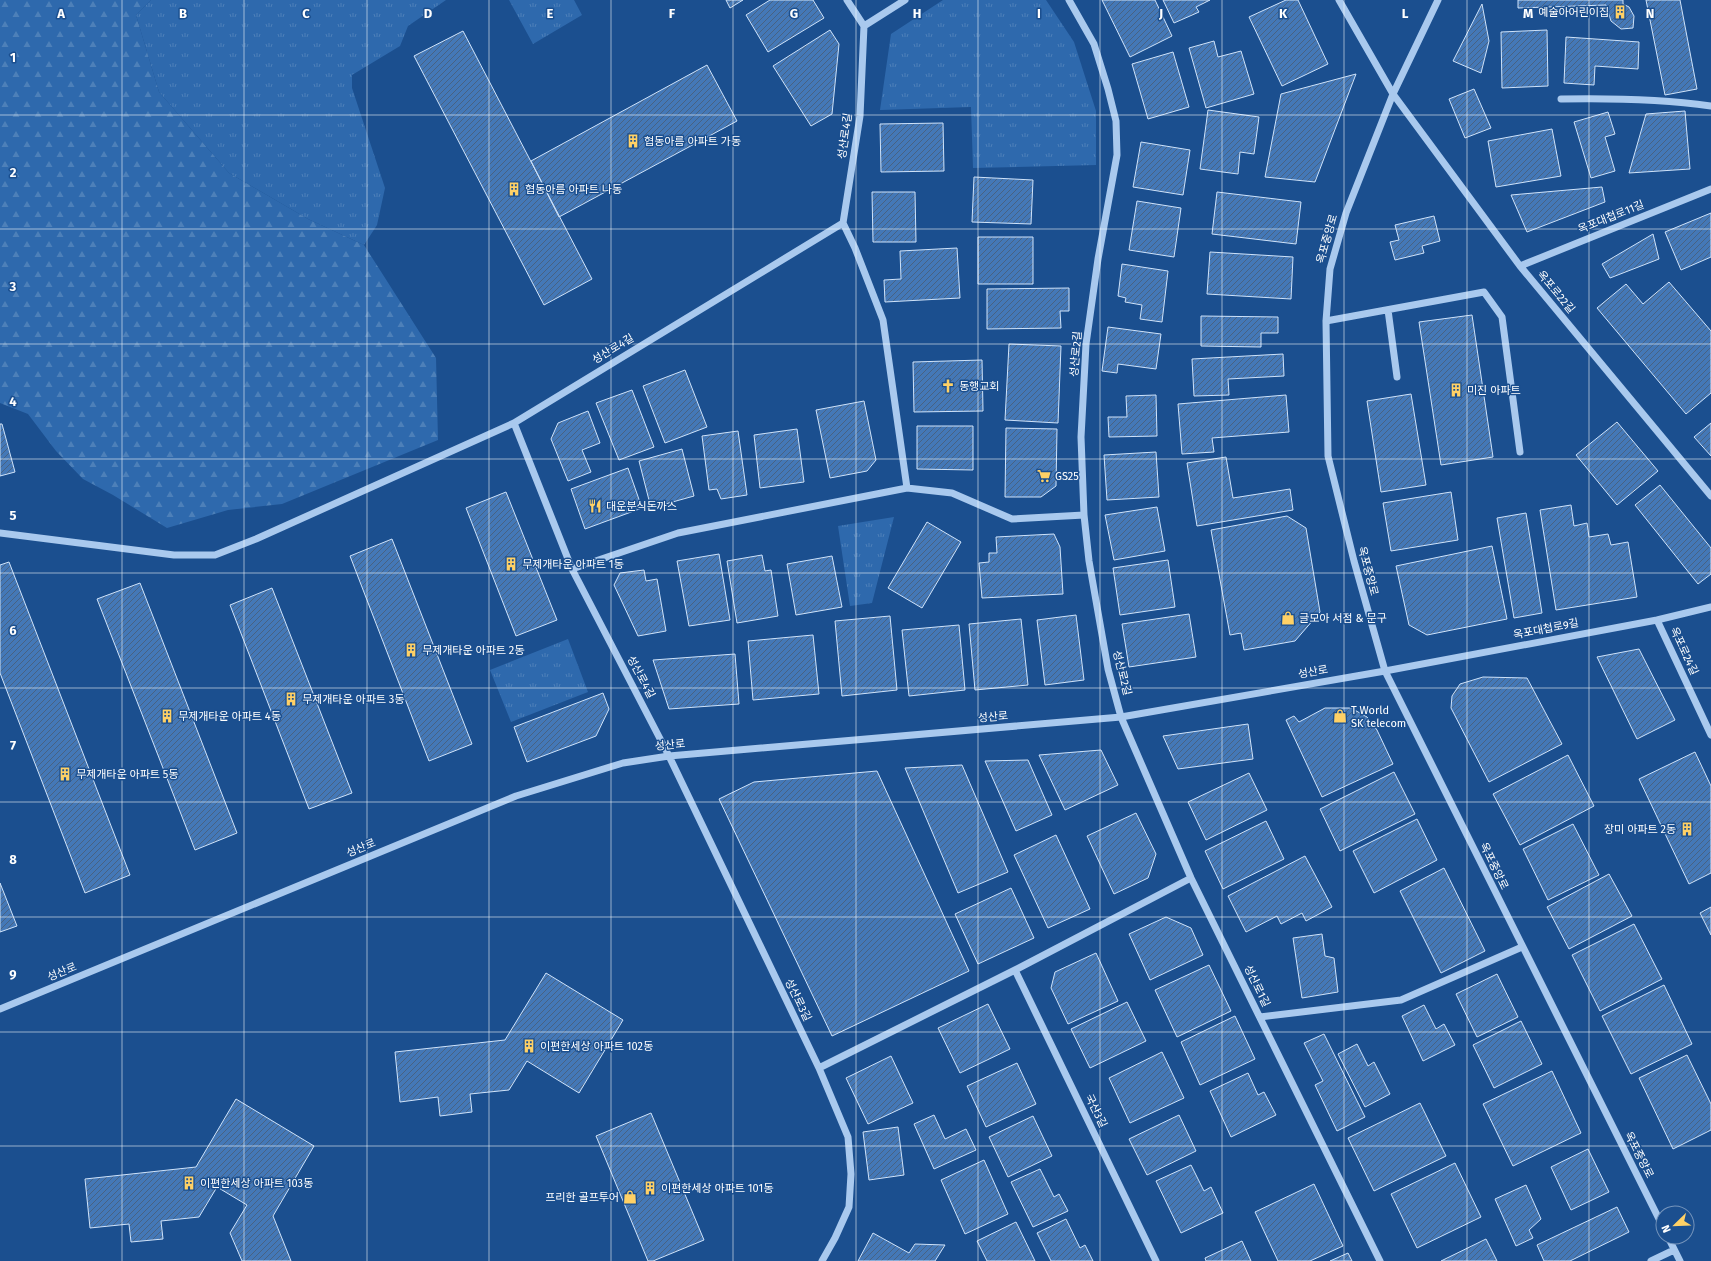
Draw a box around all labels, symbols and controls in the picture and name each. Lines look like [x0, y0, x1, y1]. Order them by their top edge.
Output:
building icon: 예술아어린이집 [1612, 4, 1628, 20]
text: A [56, 6, 65, 21]
text: B [179, 6, 187, 21]
text: C [302, 6, 310, 21]
text: D [424, 6, 433, 21]
text: E [547, 6, 554, 21]
text: F [669, 6, 676, 21]
text: G [790, 6, 798, 21]
text: H [913, 6, 921, 21]
text: I [1037, 6, 1041, 21]
text: J [1158, 6, 1163, 21]
text: K [1279, 6, 1288, 21]
text: L [1402, 6, 1409, 21]
text: M [1523, 6, 1533, 21]
place label: 예술아어린이집 [1538, 6, 1609, 19]
text: N [1646, 6, 1654, 21]
text: 1 [10, 50, 16, 65]
street label: 성산로4길 [835, 112, 855, 160]
building icon: 협동아름 아파트 가동 [625, 133, 641, 149]
place label: 협동아름 아파트 가동 [644, 135, 741, 148]
text: 2 [10, 165, 17, 180]
building icon: 협동아름 아파트 나동 [506, 181, 522, 197]
place label: 협동아름 아파트 나동 [525, 183, 622, 196]
street label: 옥포대첩로11길 [1576, 198, 1646, 236]
street label: 옥포중앙로 [1314, 213, 1340, 265]
street label: 옥포로22길 [1535, 268, 1577, 316]
text: 3 [9, 279, 17, 294]
street label: 성산로4길 [590, 331, 636, 367]
street label: 성산로2길 [1068, 331, 1084, 377]
church icon: 동행교회 [940, 378, 956, 394]
place label: 동행교회 [959, 380, 999, 393]
building icon: 미진 아파트 [1448, 382, 1464, 398]
place label: 미진 아파트 [1467, 384, 1521, 397]
text: 4 [9, 394, 17, 409]
supermarket icon: GS25 [1036, 468, 1052, 484]
place label: GS25 [1055, 470, 1079, 483]
restaurant icon: 대운분식돈까스 [587, 498, 603, 514]
place label: 대운분식돈까스 [606, 500, 677, 513]
text: 5 [10, 508, 17, 523]
street label: 옥포중앙로 [1355, 545, 1381, 597]
building icon: 무제개타운 아파트 1동 [503, 556, 519, 572]
place label: 무제개타운 아파트 1동 [522, 558, 624, 571]
shop icon: 글모아 서점 & 문구 [1280, 610, 1296, 626]
place label: 글모아 서점 & 문구 [1299, 612, 1387, 625]
street label: 옥포대첩로9길 [1512, 616, 1580, 642]
text: 6 [9, 623, 17, 638]
street label: 옥포로24길 [1667, 625, 1701, 677]
building icon: 무제개타운 아파트 2동 [403, 642, 419, 658]
place label: 무제개타운 아파트 2동 [422, 644, 524, 657]
street label: 성산로2길 [1110, 649, 1134, 697]
street label: 성산로4길 [624, 653, 658, 701]
street label: 성산로 [1297, 663, 1329, 681]
building icon: 무제개타운 아파트 3동 [283, 691, 299, 707]
place label: 무제개타운 아파트 3동 [302, 693, 404, 706]
place label: T World SK telecom [1351, 704, 1406, 730]
building icon: 무제개타운 아파트 4동 [159, 708, 175, 724]
shop icon: T World SK telecom [1332, 708, 1348, 724]
street label: 성산로 [977, 709, 1009, 725]
place label: 무제개타운 아파트 4동 [178, 710, 281, 723]
street label: 성산로 [654, 737, 686, 753]
text: 7 [10, 738, 16, 753]
building icon: 무제개타운 아파트 5동 [57, 766, 73, 782]
place label: 무제개타운 아파트 5동 [76, 768, 178, 781]
building icon: 장미 아파트 2동 [1679, 821, 1695, 837]
place label: 장미 아파트 2동 [1604, 823, 1676, 836]
street label: 성산로 [344, 836, 378, 860]
street label: 옥포중앙로 [1477, 840, 1511, 892]
text: 8 [9, 852, 17, 867]
street label: 성산로 [45, 960, 79, 984]
street label: 성산로1길 [1241, 963, 1273, 1009]
text: 9 [9, 967, 17, 982]
street label: 성산로3길 [782, 976, 814, 1024]
building icon: 이편한세상 아파트 102동 [521, 1038, 537, 1054]
place label: 이편한세상 아파트 102동 [540, 1040, 653, 1053]
street label: 국산3길 [1082, 1092, 1110, 1130]
street label: 옥포중앙로 [1622, 1130, 1656, 1180]
building icon: 이편한세상 아파트 103동 [181, 1175, 197, 1191]
place label: 이편한세상 아파트 103동 [200, 1177, 313, 1190]
building icon: 이편한세상 아파트 101동 [642, 1180, 658, 1196]
place label: 이편한세상 아파트 101동 [661, 1182, 773, 1195]
shop icon: 프리한 골프투어 [622, 1189, 638, 1205]
place label: 프리한 골프투어 [545, 1191, 619, 1204]
north arrow [1655, 1205, 1695, 1245]
text: N [1659, 1223, 1674, 1235]

